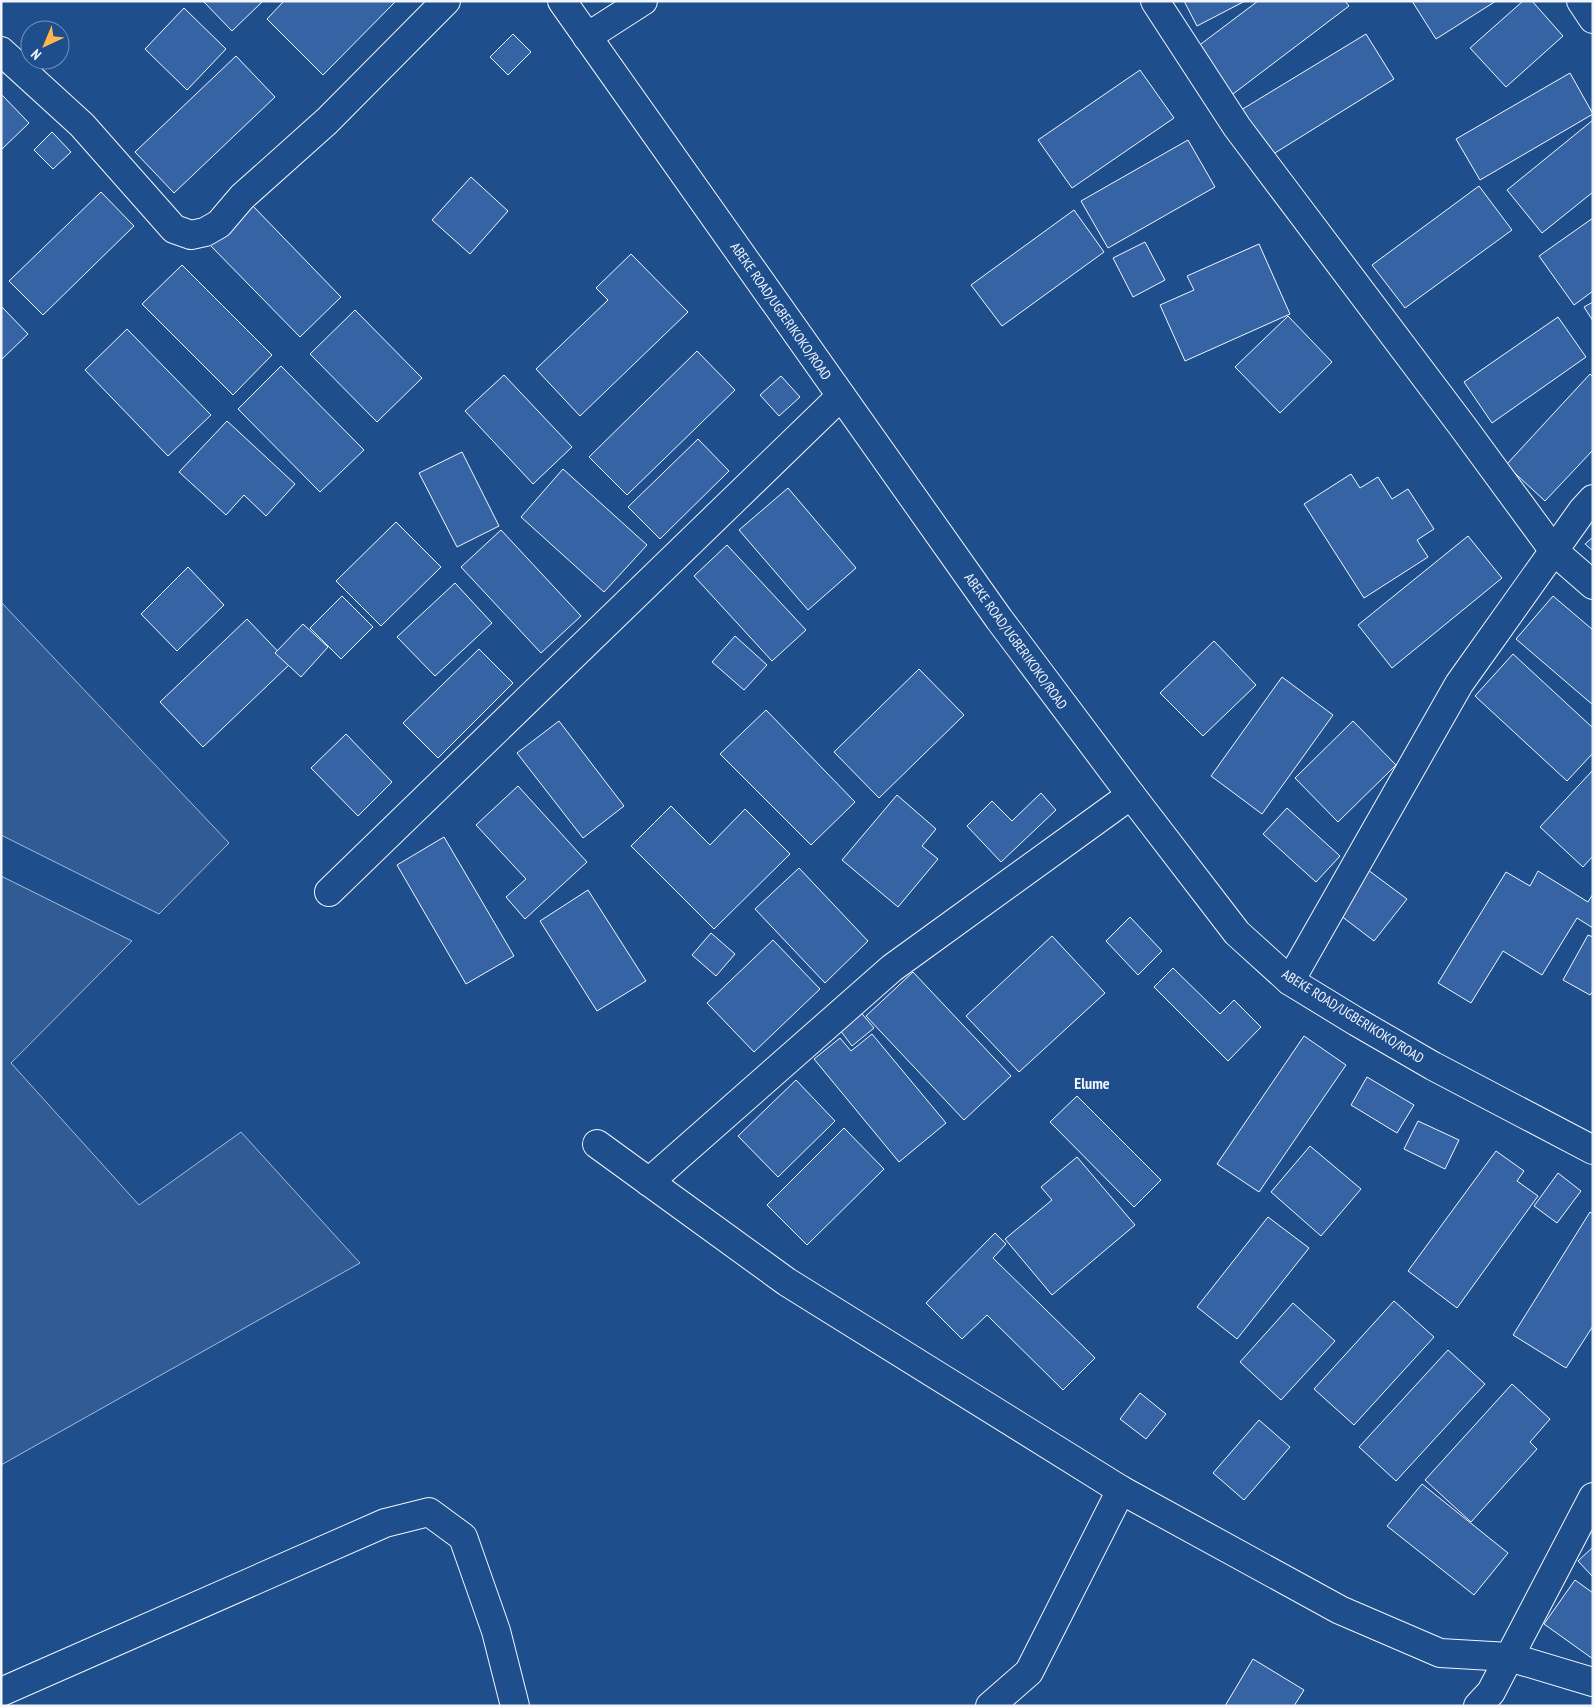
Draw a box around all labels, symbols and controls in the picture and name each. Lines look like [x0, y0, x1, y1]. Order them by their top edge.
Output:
north arrow [20, 20, 70, 70]
text: N [27, 45, 45, 63]
street label: ABEKE ROAD/UGBERIKOKO/ROAD [727, 239, 835, 383]
street label: ABEKE ROAD/UGBERIKOKO/ROAD [960, 569, 1072, 713]
street label: ABEKE ROAD/UGBERIKOKO/ROAD [1279, 965, 1427, 1067]
district label: Elume [1074, 1073, 1110, 1093]

